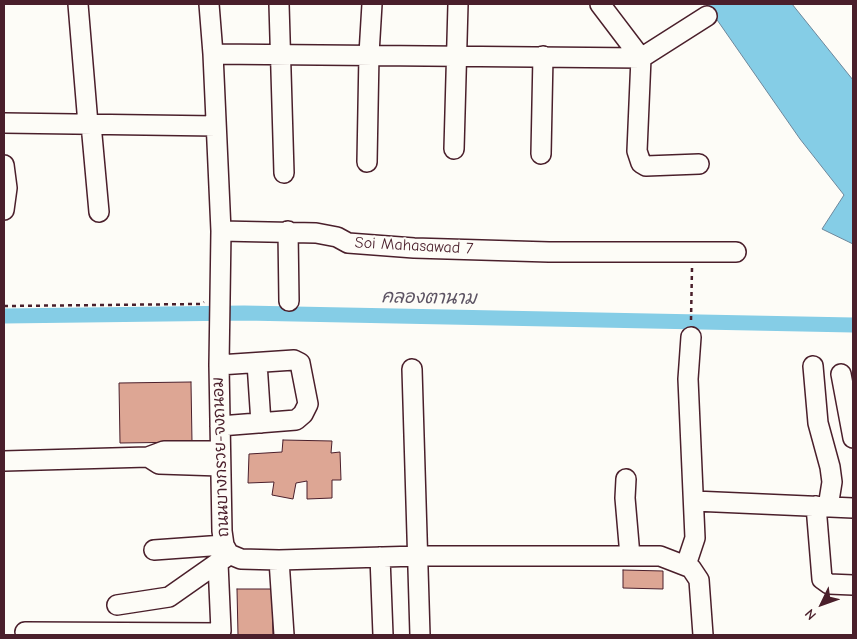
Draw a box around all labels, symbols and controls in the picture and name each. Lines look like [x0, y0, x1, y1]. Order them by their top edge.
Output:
street label: Soi Mahasawad 7 [354, 233, 474, 259]
water label: คลองตานาม [381, 286, 477, 310]
street label: ถนนบางกรวย-จงถนอม [209, 376, 233, 538]
north arrow [797, 579, 847, 629]
text: N [801, 605, 820, 623]

